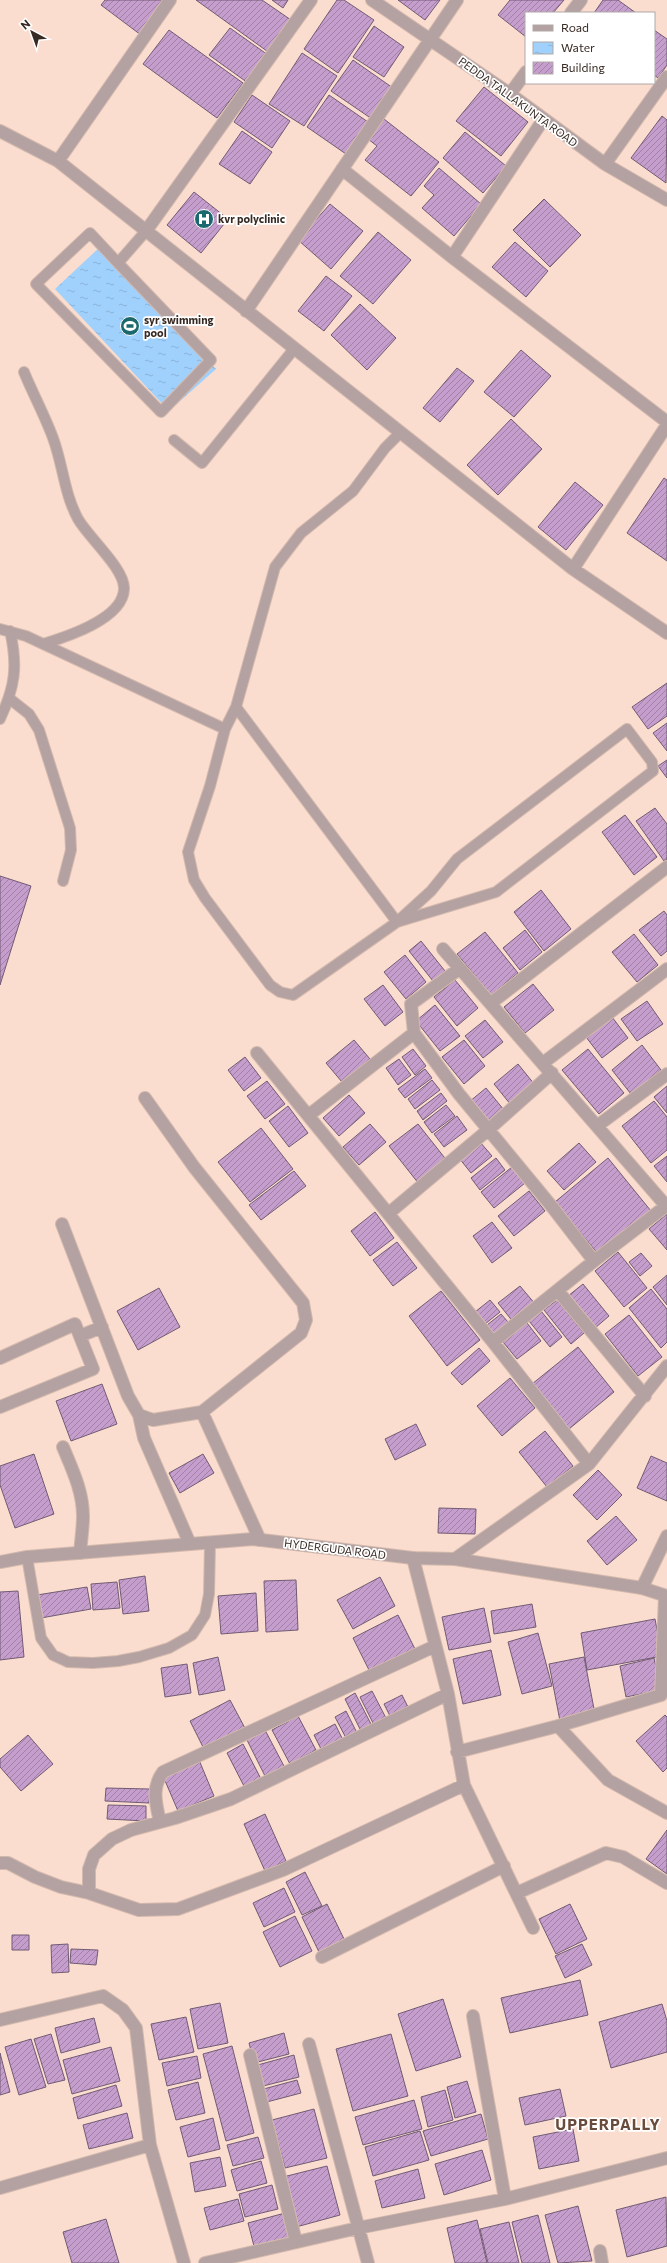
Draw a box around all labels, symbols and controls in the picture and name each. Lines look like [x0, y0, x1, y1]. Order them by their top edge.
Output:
north arrow [12, 12, 52, 52]
legend [525, 12, 655, 84]
text: N [18, 16, 32, 32]
text: Road [561, 20, 589, 34]
text: Water [561, 40, 595, 54]
street label: PEDDA TALLAKUNTA ROAD [456, 54, 580, 149]
text: Building [561, 60, 605, 74]
hospital icon: kvr polyclinic [193, 208, 215, 230]
place label: kvr polyclinic [218, 212, 285, 225]
place label: syr swimming pool [144, 313, 214, 339]
sports icon: syr swimming pool [119, 315, 141, 337]
street label: HYDERGUDA ROAD [283, 1536, 387, 1561]
district label: UPPERPALLY [555, 2115, 661, 2133]

